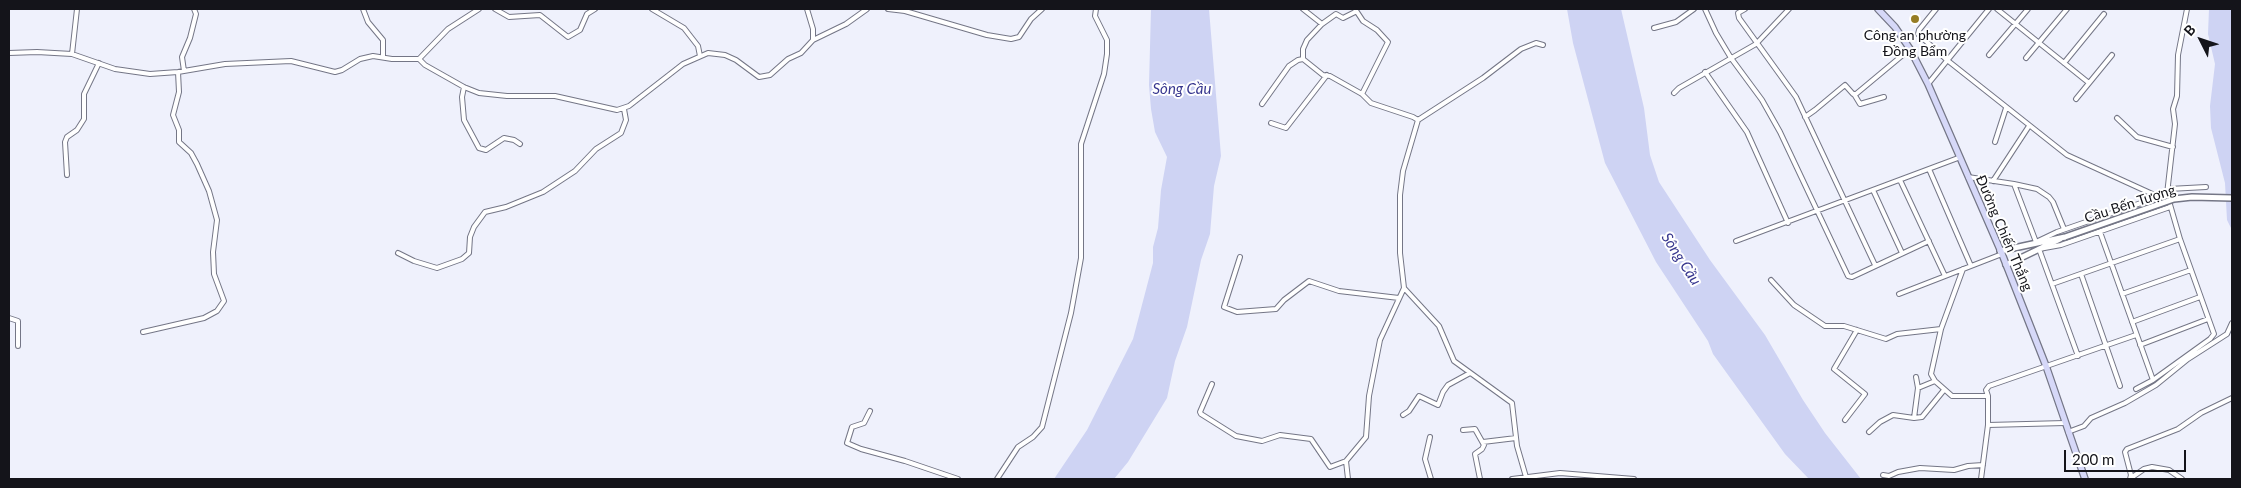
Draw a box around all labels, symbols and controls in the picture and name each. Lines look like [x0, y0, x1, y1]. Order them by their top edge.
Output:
marker: Công an phường Đồng Bẩm [1909, 13, 1921, 25]
north arrow [2176, 15, 2226, 65]
text: B [2180, 21, 2199, 39]
place label: Công an phường Đồng Bẩm [1864, 27, 1966, 59]
water label: Sông Cầu [1153, 80, 1211, 98]
street label: Đường Chiến Thắng [1972, 173, 2036, 293]
street label: Cầu Bến Tượng [2082, 181, 2178, 227]
water label: Sông Cầu [1657, 229, 1705, 289]
scale bar [2066, 440, 2188, 472]
text: 200 m [2072, 450, 2114, 468]

